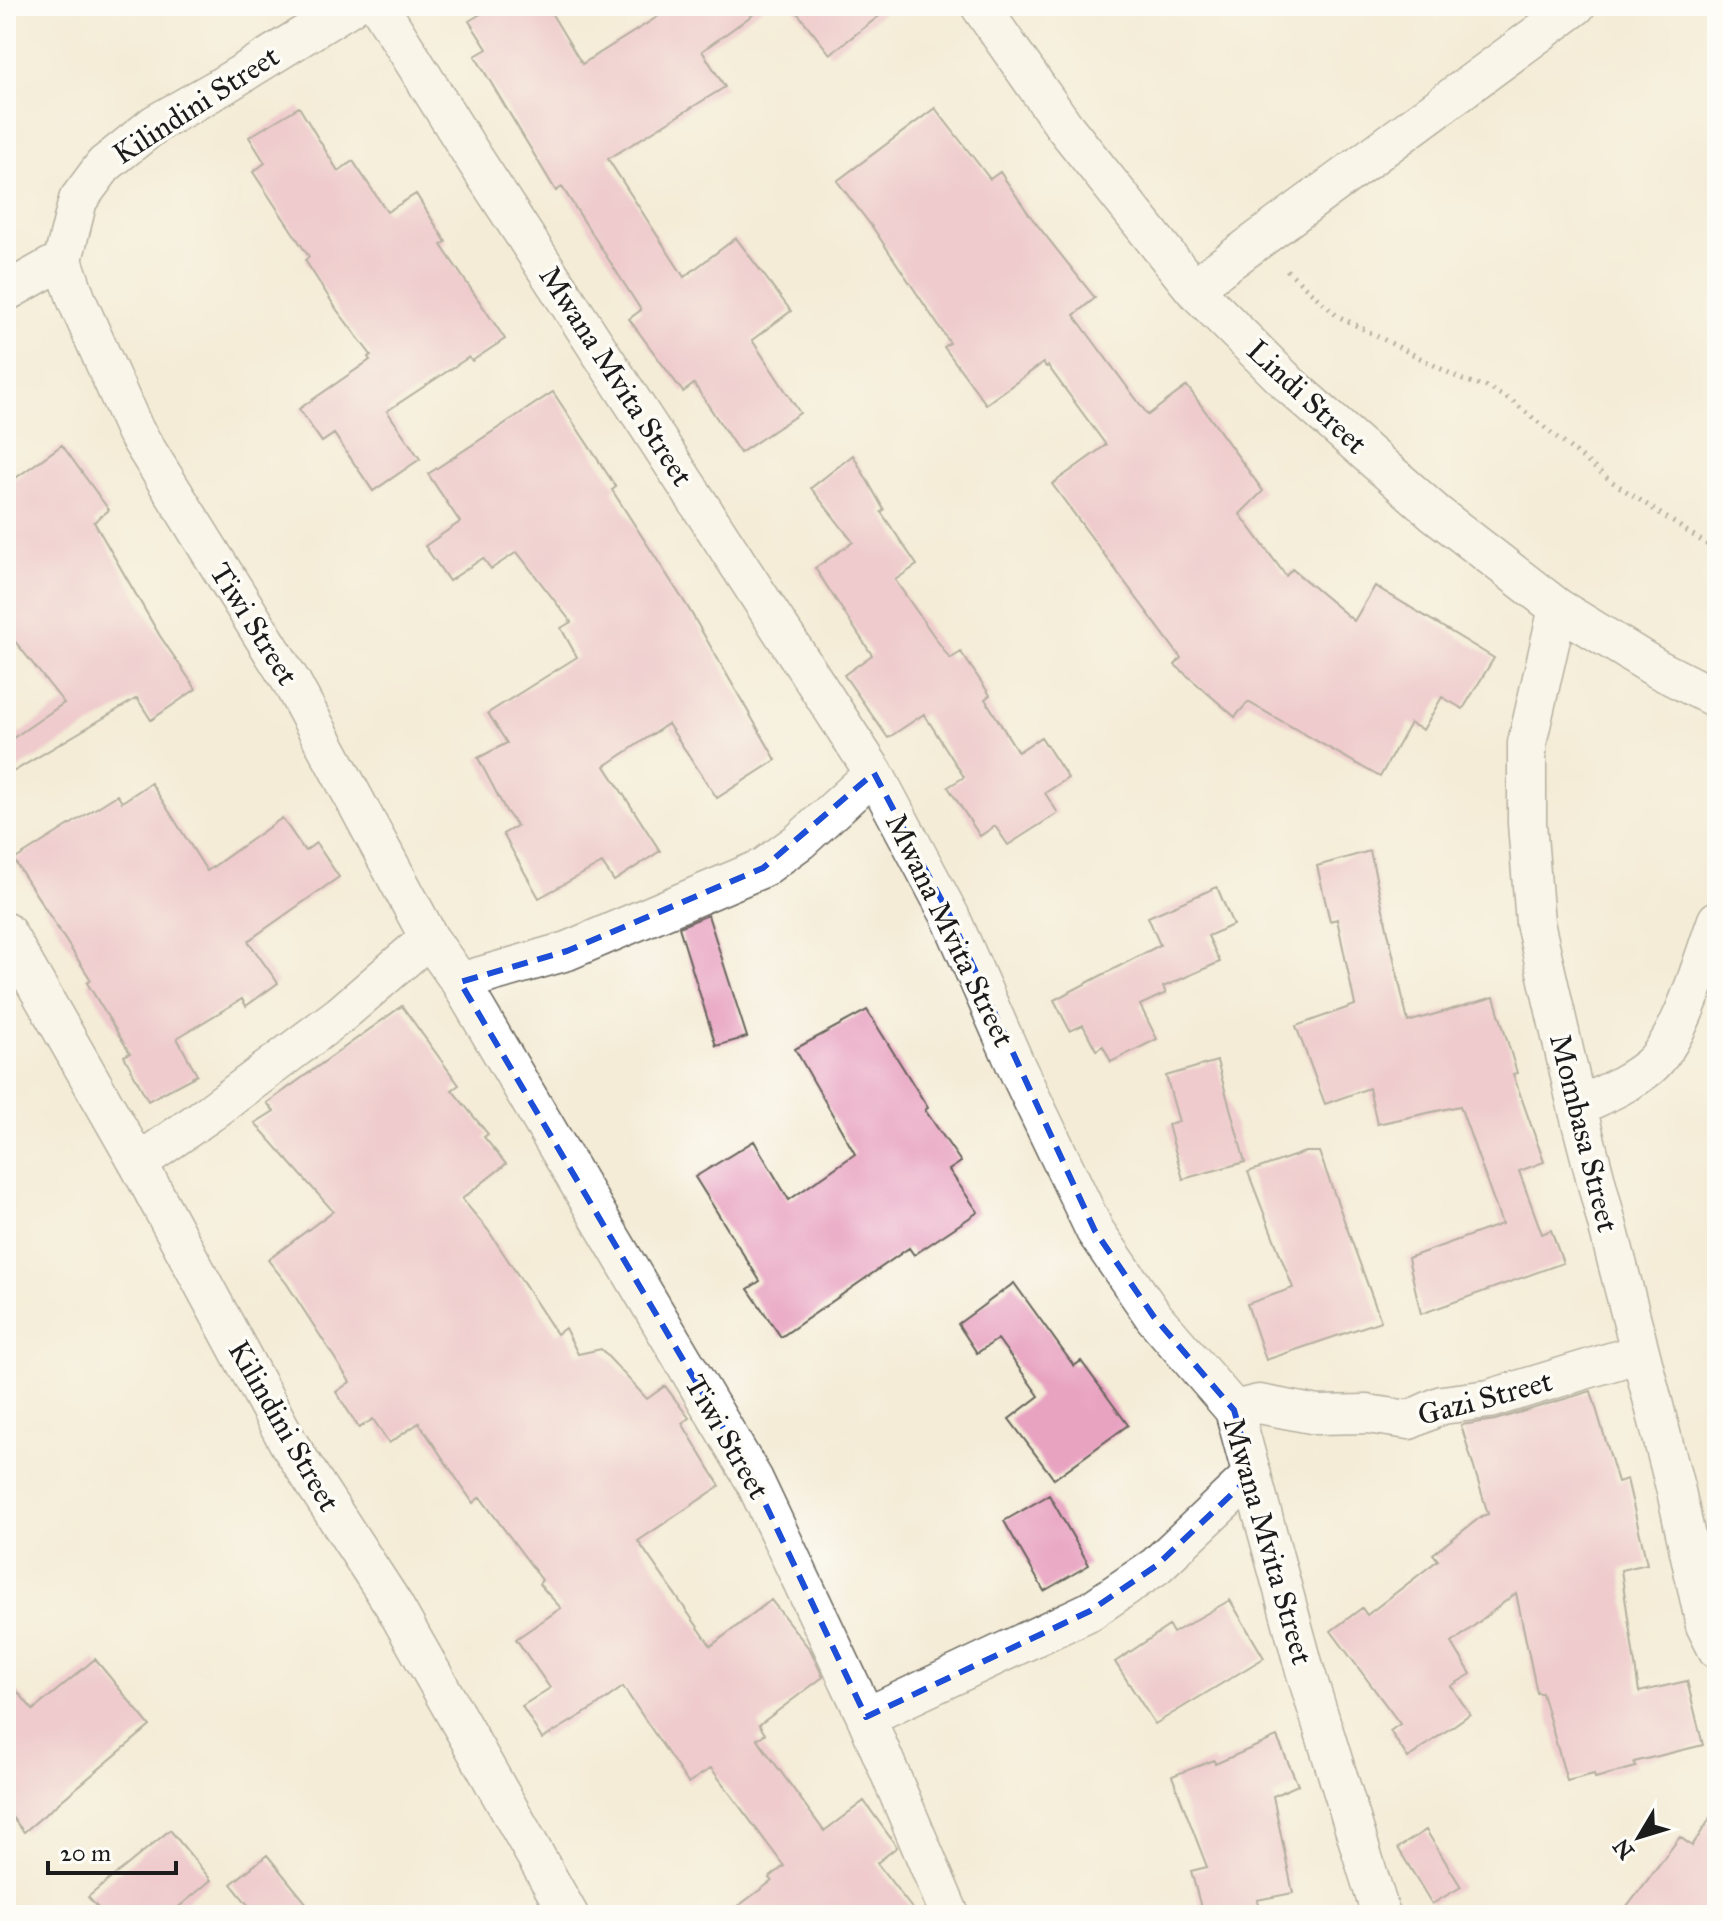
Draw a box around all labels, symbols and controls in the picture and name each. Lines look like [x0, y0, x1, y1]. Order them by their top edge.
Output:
street label: Kilindini Street [106, 38, 286, 172]
street label: Mwana Mvita Street [531, 259, 701, 493]
street label: Lindi Street [1240, 332, 1375, 462]
street label: Tiwi Street [202, 556, 306, 692]
street label: Mwana Mvita Street [878, 807, 1022, 1053]
street label: Mombasa Street [1542, 1030, 1626, 1236]
street label: Kilindini Street [221, 1334, 348, 1518]
street label: Gazi Street [1414, 1363, 1557, 1433]
street label: Tiwi Street [677, 1369, 777, 1506]
street label: Mwana Mvita Street [1216, 1413, 1321, 1669]
north arrow [1599, 1797, 1679, 1877]
scale bar [48, 1825, 176, 1875]
text: N [1607, 1833, 1640, 1865]
text: 20 m [60, 1838, 111, 1868]

